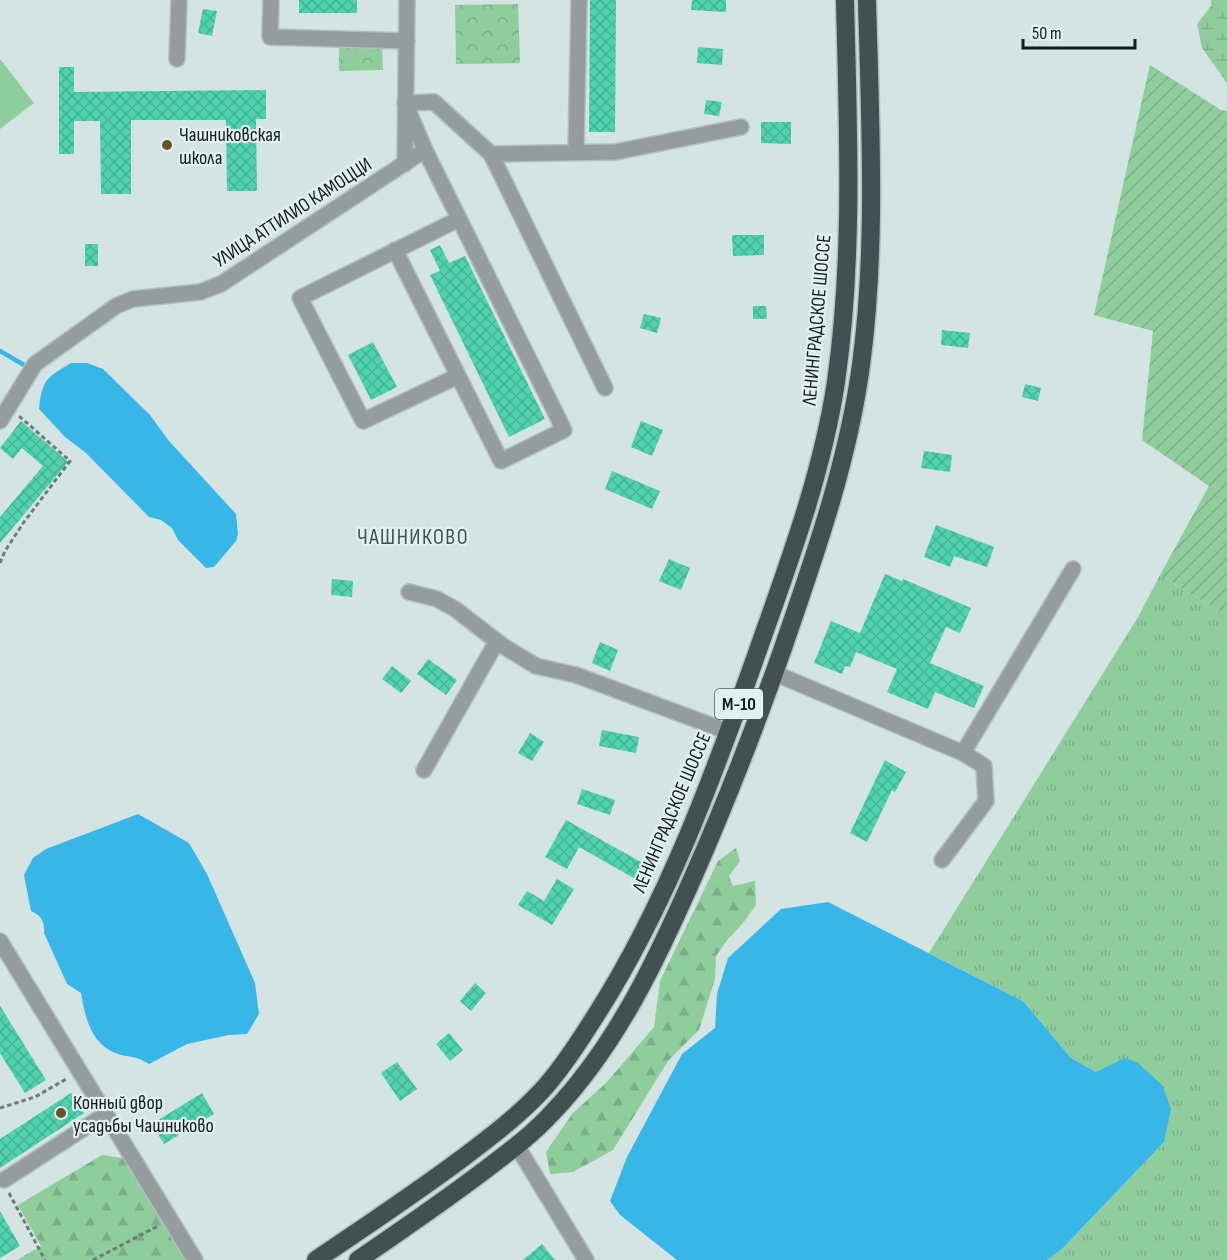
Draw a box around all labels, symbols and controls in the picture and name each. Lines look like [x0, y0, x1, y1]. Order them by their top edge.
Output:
scale bar [1023, 12, 1136, 50]
text: 50 m [1032, 23, 1062, 44]
place label: Чашниковская школа [179, 123, 281, 170]
marker: Чашниковская школа [160, 138, 174, 152]
street label: УЛИЦА АТТИЛИО КАМОЦЦИ [209, 153, 376, 273]
street label: ЛЕНИНГРАДСКОЕ ШОССЕ [797, 234, 836, 408]
district label: ЧАШНИКОВО [357, 524, 469, 551]
road number: М-10 [715, 689, 763, 719]
street label: ЛЕНИНГРАДСКОЕ ШОССЕ [627, 729, 716, 897]
place label: Конный двор усадьбы Чашниково [73, 1091, 214, 1138]
marker: Конный двор усадьбы Чашниково [54, 1106, 68, 1120]

